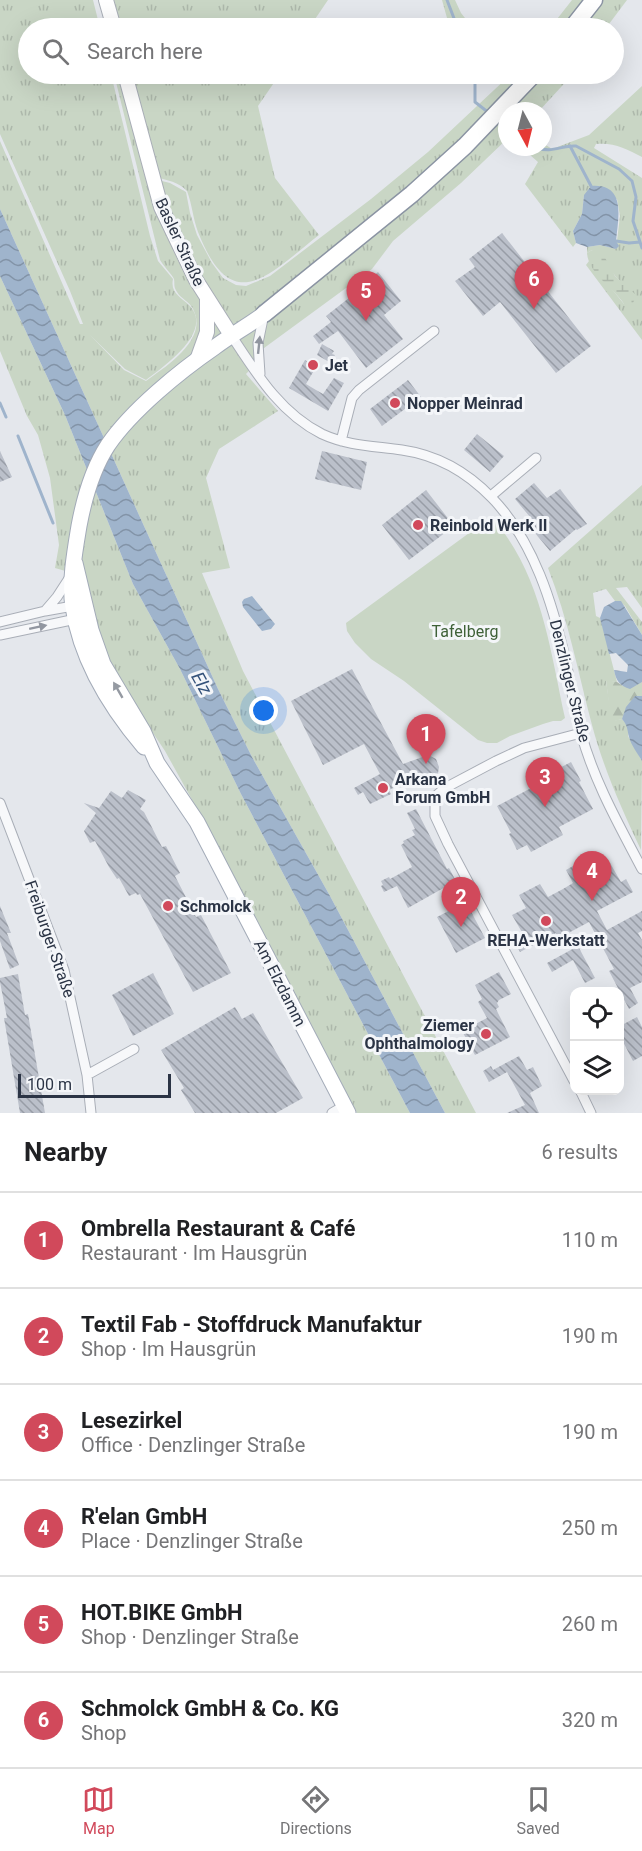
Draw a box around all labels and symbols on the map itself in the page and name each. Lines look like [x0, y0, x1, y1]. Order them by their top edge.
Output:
north arrow [498, 102, 552, 156]
street label: Basler Straße [151, 195, 209, 289]
pin: 6 [514, 260, 554, 309]
pin: 5 [346, 272, 386, 321]
one-way arrow [254, 336, 263, 355]
place label: Jet [325, 356, 349, 375]
marker: Jet [306, 358, 320, 372]
place label: Nopper Meinrad [407, 394, 523, 413]
marker: Nopper Meinrad [388, 396, 402, 410]
place label: Reinbold Werk II [430, 516, 547, 535]
marker: Reinbold Werk II [411, 518, 425, 532]
street label: Denzlinger Straße [546, 618, 594, 744]
one-way arrow [29, 622, 48, 631]
park label: Tafelberg [432, 622, 498, 641]
water label: Elz [187, 668, 217, 698]
one-way arrow [112, 682, 123, 698]
your location [249, 696, 278, 725]
pin: 1 [406, 714, 446, 764]
pin: 3 [526, 758, 564, 807]
place label: Arkana Forum GmbH [395, 770, 490, 807]
marker: Arkana Forum GmbH [376, 781, 390, 795]
pin: 4 [572, 852, 612, 901]
street label: Freiburger Straße [21, 878, 79, 1000]
pin: 2 [442, 878, 480, 927]
place label: Schmolck [180, 897, 252, 916]
marker: Schmolck [161, 899, 175, 913]
marker: REHA-Werkstatt [539, 914, 553, 928]
place label: REHA-Werkstatt [487, 931, 605, 950]
street label: Am Elzdamm [250, 936, 310, 1030]
place label: Ziemer Ophthalmology [364, 1016, 475, 1053]
marker: Ziemer Ophthalmology [479, 1027, 493, 1041]
scale bar [18, 1071, 171, 1098]

